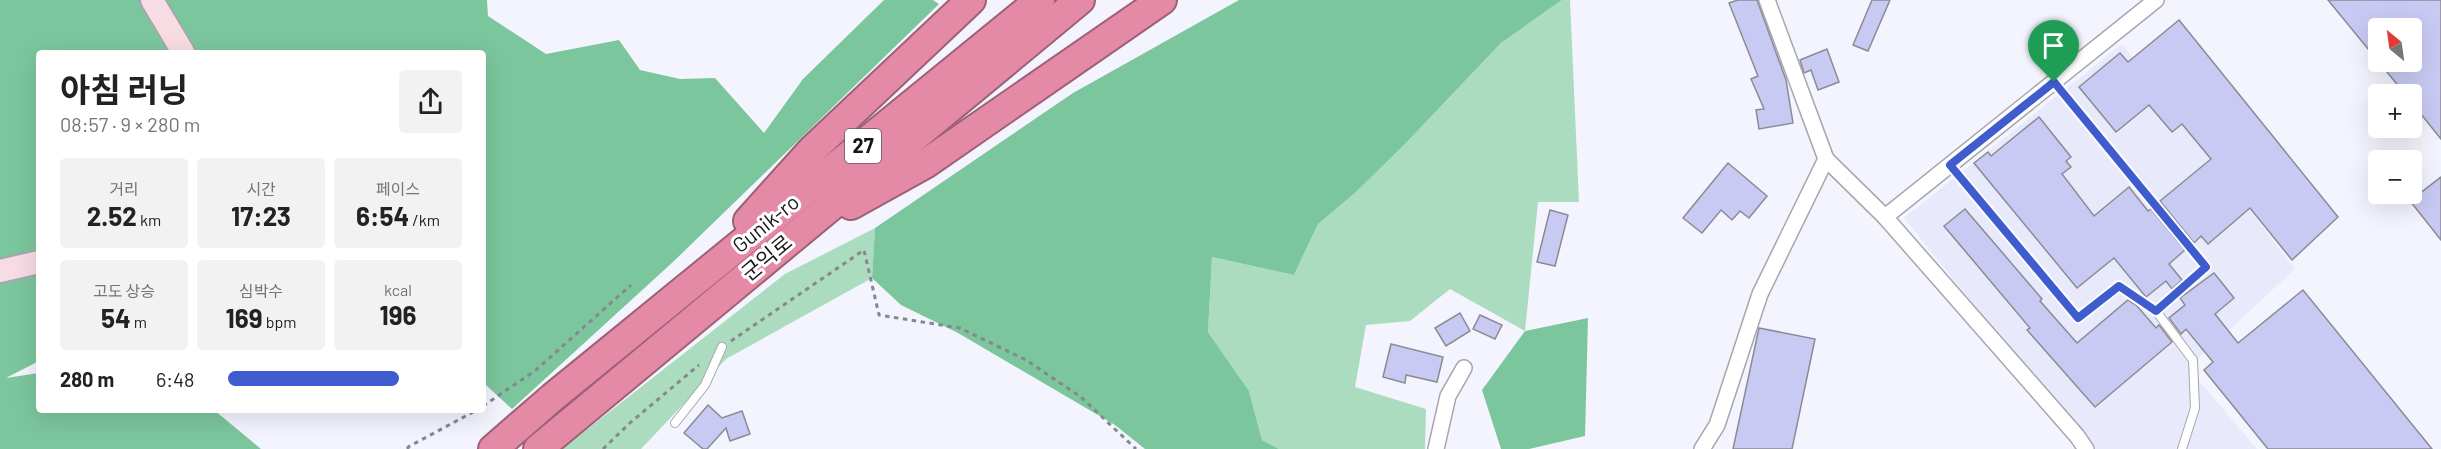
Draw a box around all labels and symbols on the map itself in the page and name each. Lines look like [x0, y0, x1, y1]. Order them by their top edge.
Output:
north arrow [2368, 18, 2422, 72]
pin [2028, 20, 2079, 82]
road number: 27 [845, 129, 881, 163]
street label: Gunik-ro [727, 189, 803, 257]
street label: 군익로 [736, 229, 796, 285]

